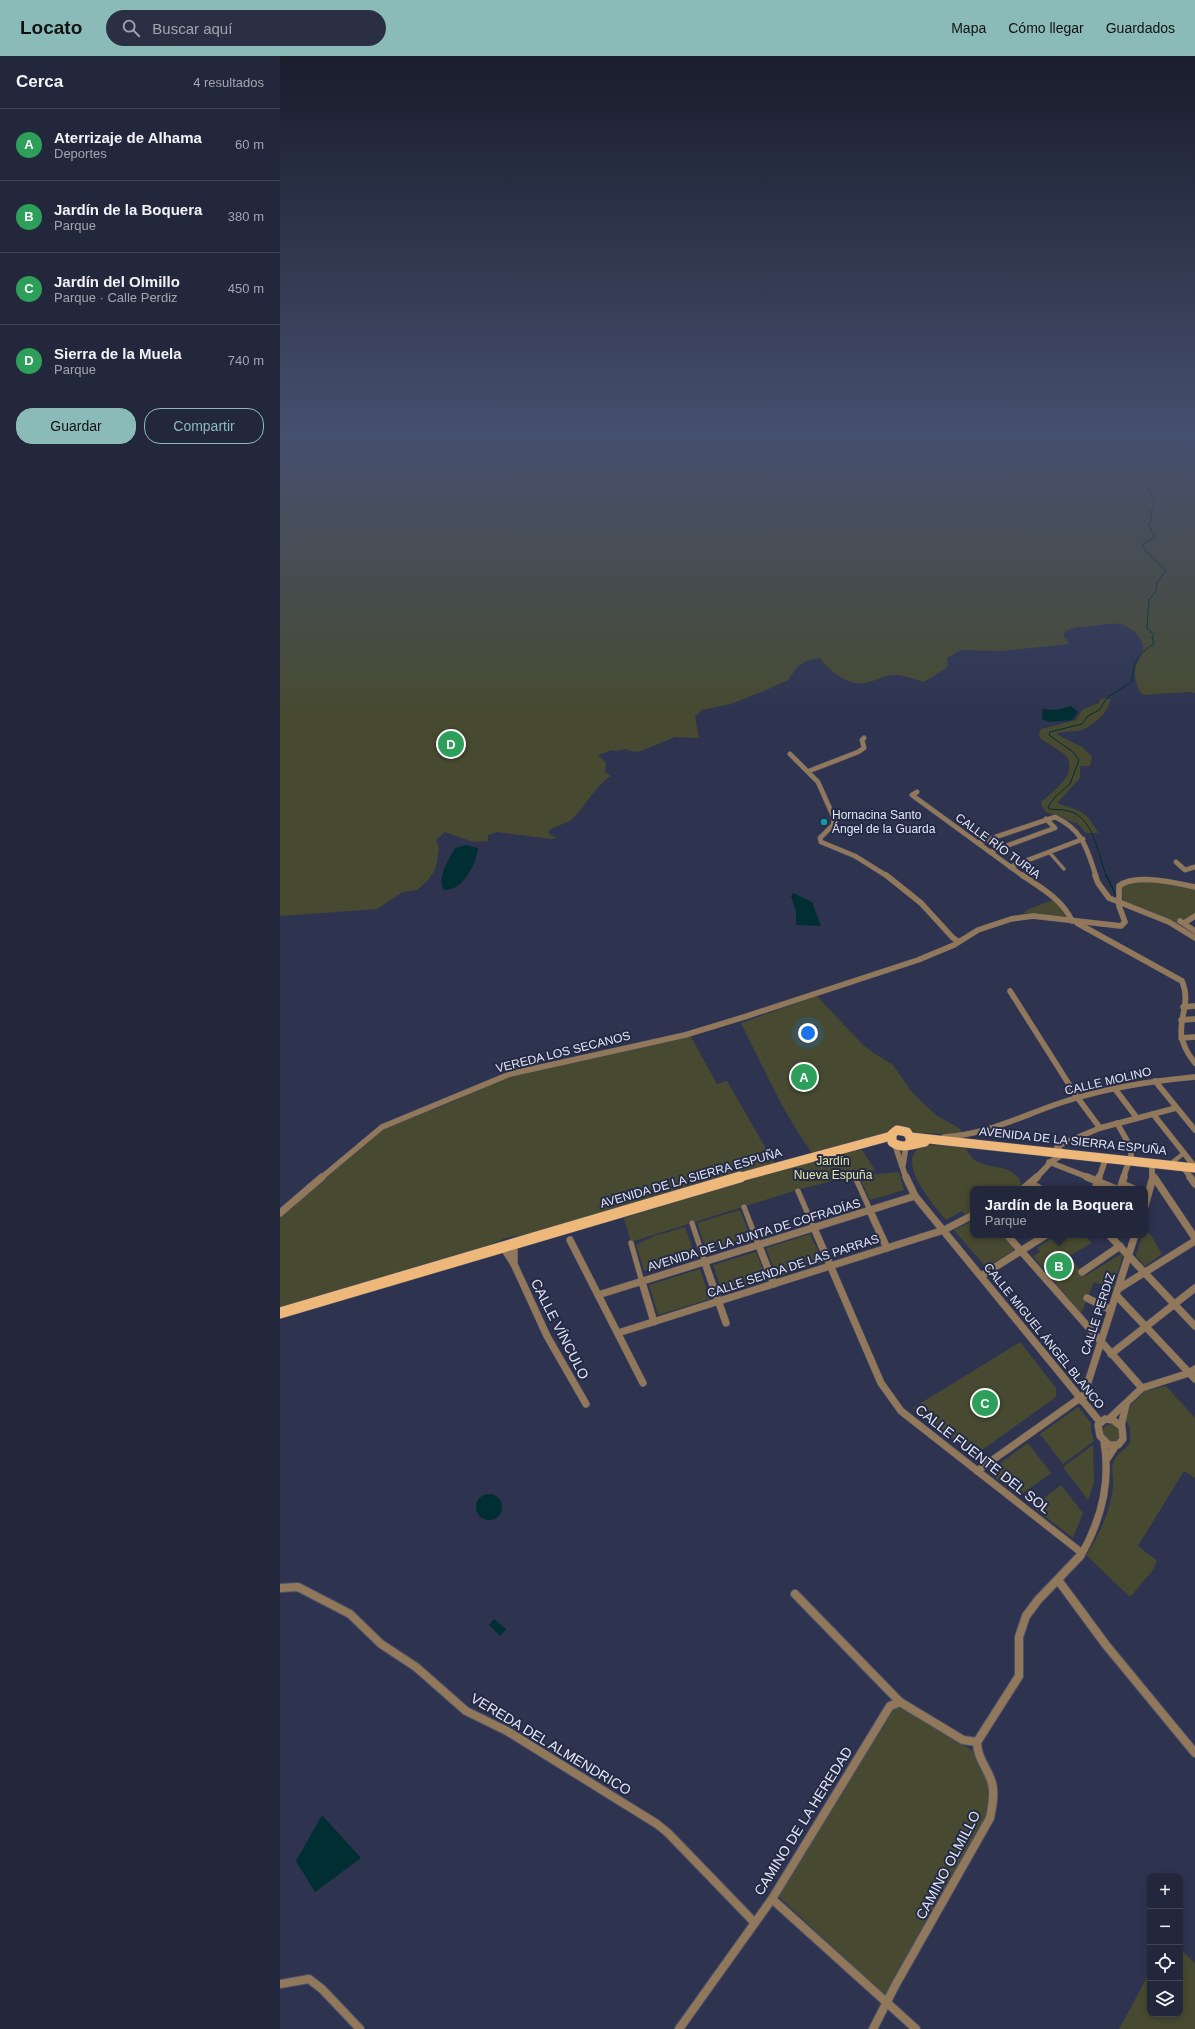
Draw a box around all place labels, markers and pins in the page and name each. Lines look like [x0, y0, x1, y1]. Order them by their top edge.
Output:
pin: D [438, 729, 464, 759]
place label: Hornacina Santo Ángel de la Guarda [832, 808, 936, 836]
marker: Hornacina Santo Ángel de la Guarda [819, 817, 829, 827]
pin: A [791, 1062, 817, 1092]
pin: B [1046, 1251, 1072, 1281]
pin: C [972, 1388, 998, 1418]

